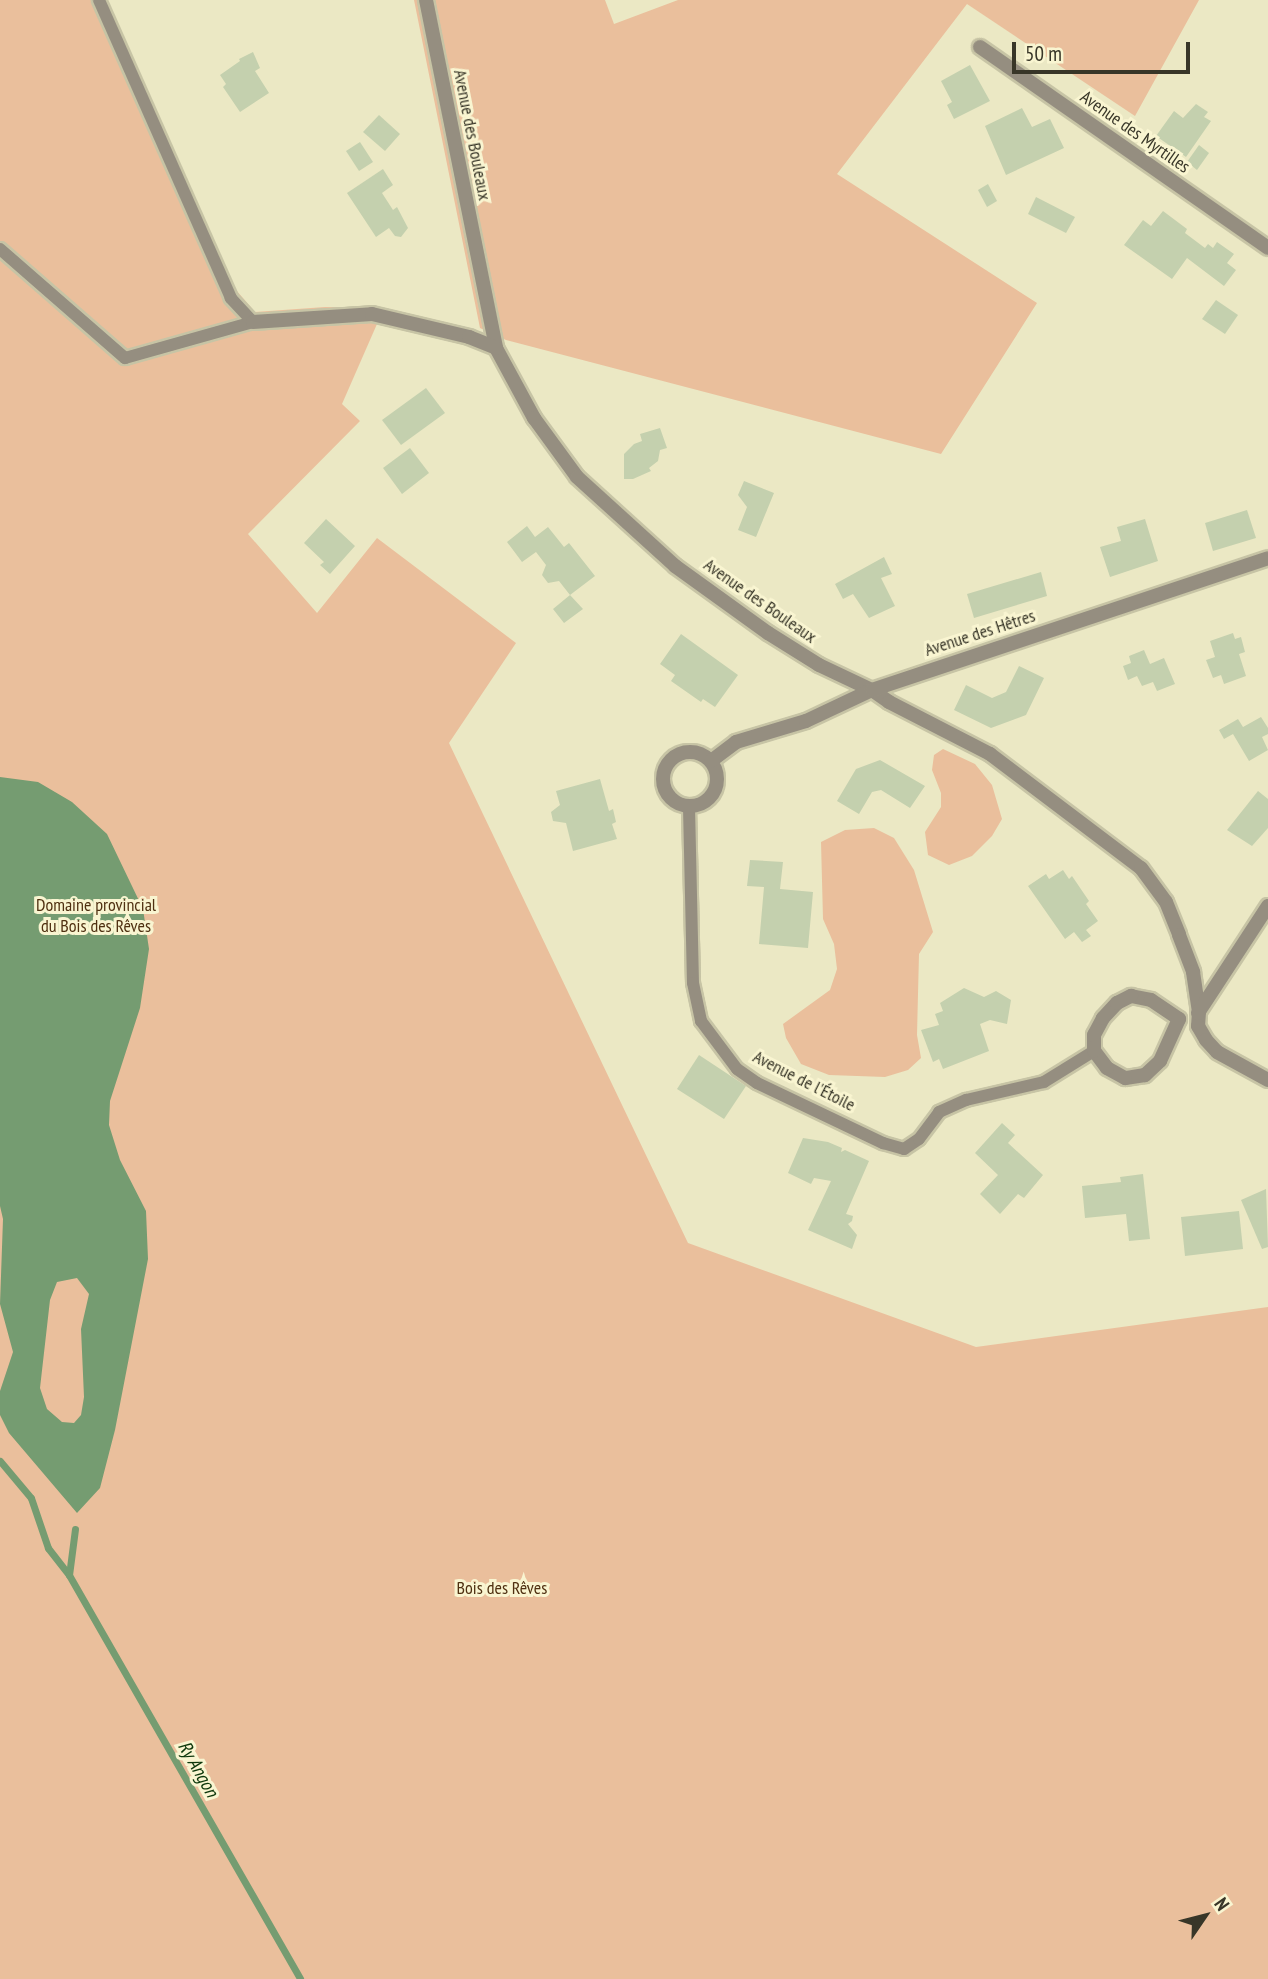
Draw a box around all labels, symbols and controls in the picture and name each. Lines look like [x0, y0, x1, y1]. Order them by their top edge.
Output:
scale bar [1016, 28, 1194, 72]
text: 50 m [1025, 40, 1062, 67]
street label: Avenue des Bouleaux [449, 68, 495, 202]
street label: Avenue des Myrtilles [1076, 86, 1194, 178]
street label: Avenue des Bouleaux [700, 554, 820, 648]
street label: Avenue des Hêtres [922, 605, 1038, 661]
park label: Domaine provincial du Bois des Rêves [36, 895, 156, 937]
street label: Avenue de l'Étoile [749, 1046, 859, 1116]
park label: Bois des Rêves [457, 1577, 547, 1599]
water label: Ry Angon [173, 1736, 223, 1802]
north arrow [1170, 1881, 1240, 1951]
text: N [1209, 1893, 1235, 1915]

